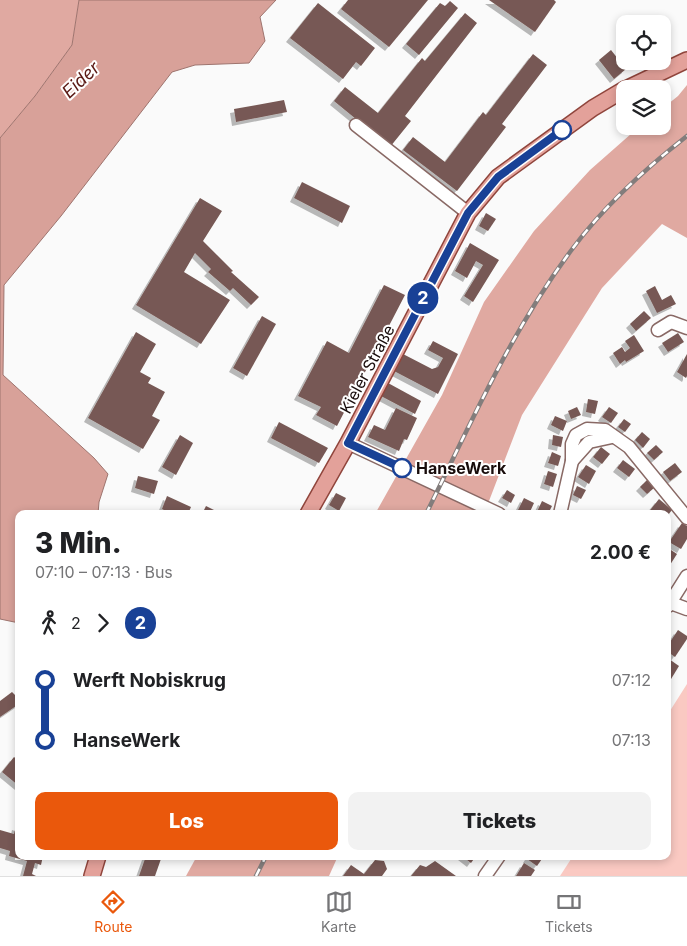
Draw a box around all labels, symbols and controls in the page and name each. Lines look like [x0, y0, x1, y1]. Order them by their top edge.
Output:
map controls [616, 15, 671, 135]
button: locate [616, 15, 671, 70]
water label: Eider [58, 56, 105, 102]
button: layers [616, 80, 671, 135]
unlabelled marker [552, 120, 572, 140]
line badge: 2 [407, 282, 439, 314]
text: 2 [417, 287, 429, 308]
street label: Kieler Straße [335, 321, 399, 417]
marker: HanseWerk [392, 458, 412, 478]
place label: HanseWerk [416, 458, 507, 478]
text: 3 Min. [35, 526, 122, 560]
text: 2.00 € [590, 541, 651, 564]
text: 07:10 – 07:13 · Bus [35, 562, 173, 582]
icon: walk [35, 609, 63, 637]
icon: forward [89, 609, 117, 637]
text: 2 [135, 612, 146, 633]
text: 2 [71, 613, 81, 633]
text: Werft Nobiskrug [73, 669, 226, 692]
text: 07:12 [612, 670, 651, 690]
text: HanseWerk [73, 729, 180, 752]
text: 07:13 [612, 730, 651, 750]
button: Los [35, 792, 338, 850]
button: Tickets [348, 792, 651, 850]
tab: Route [94, 888, 132, 935]
tab: Karte [321, 888, 356, 935]
tab: Tickets [545, 888, 593, 935]

